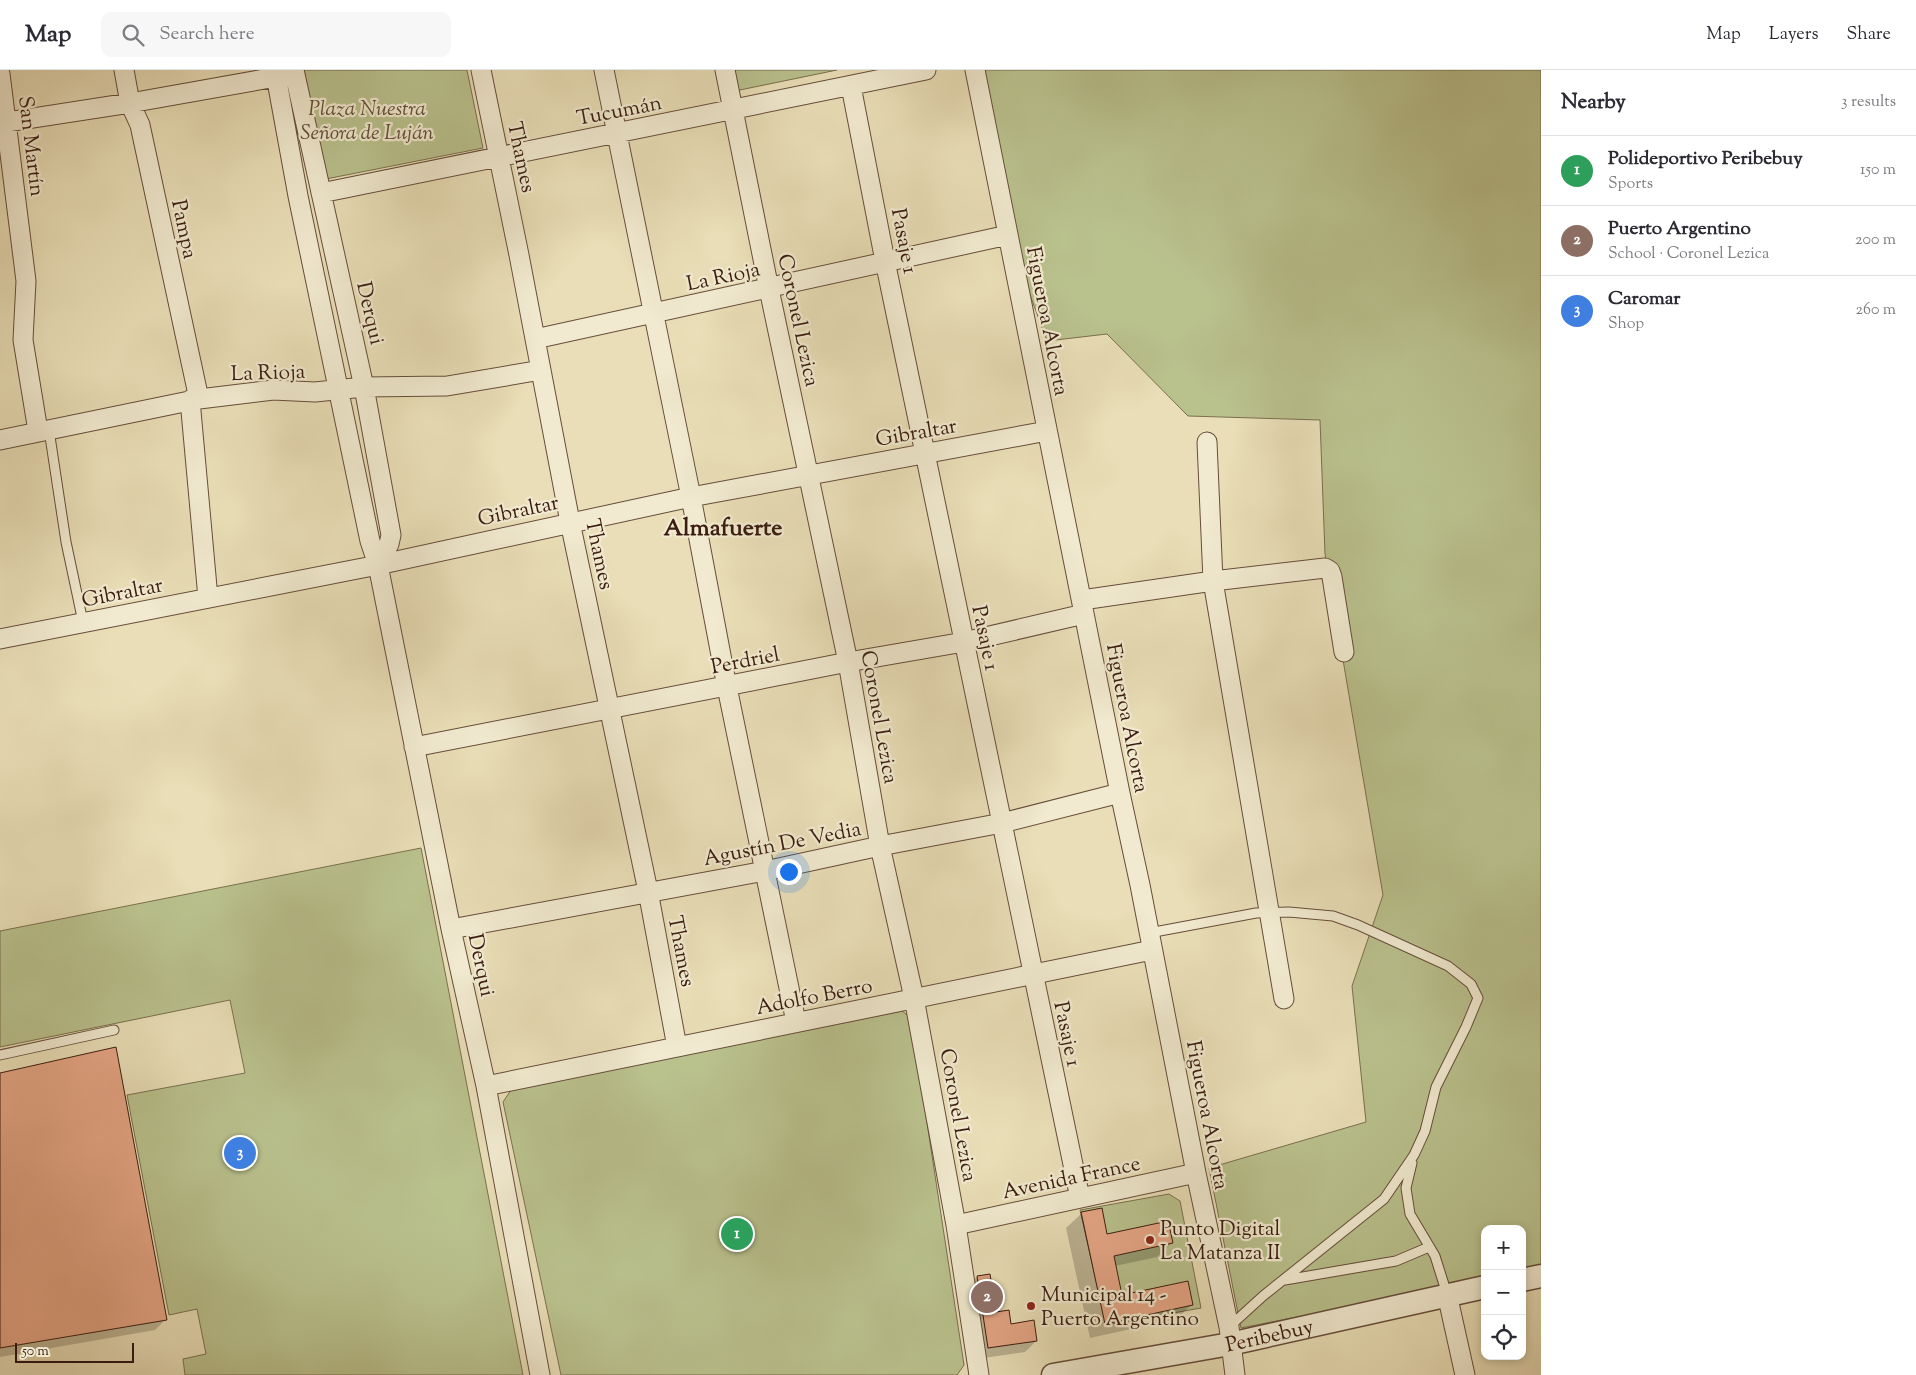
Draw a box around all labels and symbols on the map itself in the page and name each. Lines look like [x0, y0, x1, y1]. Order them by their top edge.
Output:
street label: Tucumán [574, 89, 664, 135]
street label: San Martín [9, 94, 51, 198]
park label: Plaza Nuestra Señora de Luján [300, 95, 434, 149]
street label: Thames [498, 119, 542, 196]
street label: Pampa [162, 197, 204, 262]
street label: Pasaje 1 [882, 206, 924, 277]
street label: Figueroa Alcorta [1017, 244, 1075, 399]
street label: Coronel Lezica [768, 251, 826, 390]
street label: La Rioja [684, 255, 763, 300]
street label: Derqui [347, 279, 391, 348]
street label: La Rioja [230, 358, 306, 390]
street label: Gibraltar [873, 412, 959, 456]
street label: Gibraltar [475, 489, 562, 535]
district label: Almafuerte [664, 512, 782, 546]
street label: Thames [576, 516, 620, 593]
street label: Gibraltar [79, 571, 166, 617]
street label: Pasaje 1 [962, 603, 1006, 674]
street label: Perdriel [708, 641, 783, 683]
street label: Figueroa Alcorta [1097, 641, 1155, 796]
street label: Coronel Lezica [852, 648, 905, 787]
street label: Agustín De Vedia [701, 815, 864, 875]
your location [776, 859, 802, 885]
street label: Thames [658, 913, 702, 990]
street label: Derqui [459, 931, 501, 1000]
street label: Adolfo Berro [754, 972, 875, 1024]
street label: Pasaje 1 [1044, 999, 1088, 1070]
street label: Figueroa Alcorta [1177, 1038, 1235, 1193]
street label: Coronel Lezica [931, 1046, 984, 1185]
pin: 3 [224, 1134, 256, 1172]
street label: Avenida France [999, 1150, 1143, 1208]
pin: 1 [721, 1215, 753, 1253]
place label: Punto Digital La Matanza II [1160, 1215, 1281, 1269]
marker: Punto Digital La Matanza II [1144, 1234, 1156, 1246]
pin: 2 [971, 1278, 1003, 1316]
place label: Municipal 14 - Puerto Argentino [1041, 1281, 1199, 1335]
marker: Municipal 14 - Puerto Argentino [1025, 1300, 1037, 1312]
street label: Peribebuy [1223, 1313, 1317, 1362]
scale bar [15, 1340, 134, 1363]

